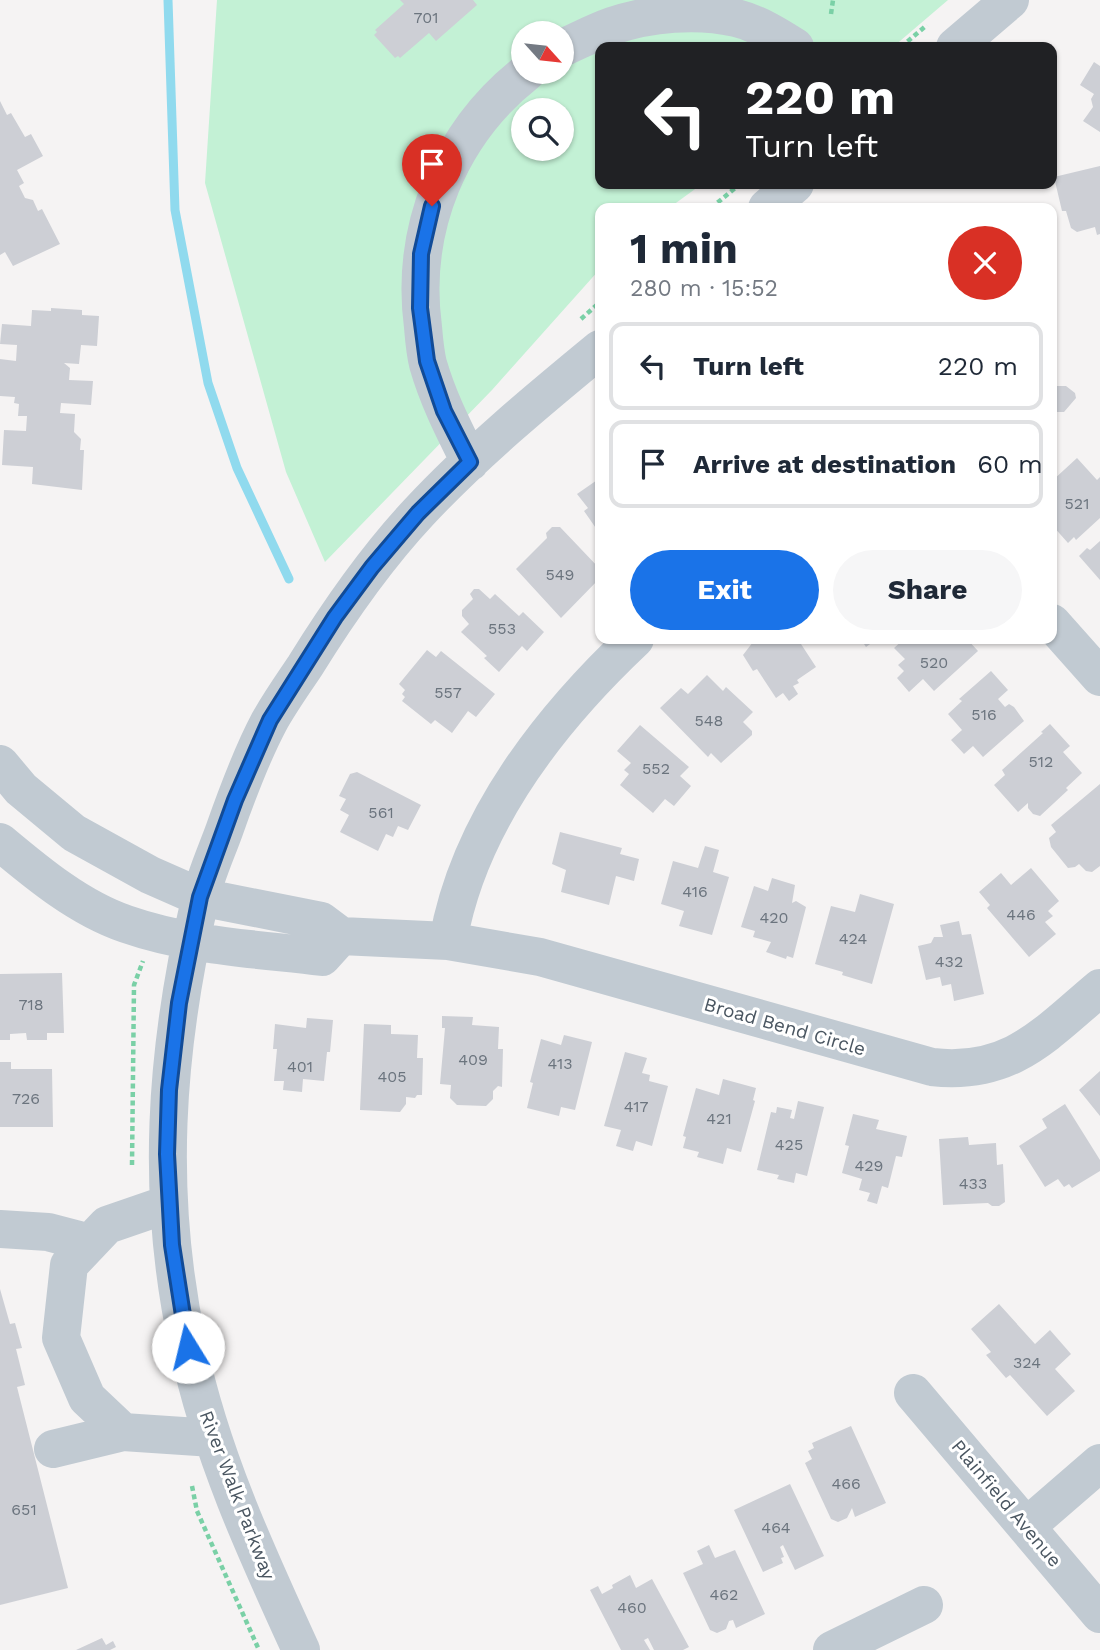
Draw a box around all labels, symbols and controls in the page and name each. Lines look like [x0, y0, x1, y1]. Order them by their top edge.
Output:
house number: 701 [414, 8, 438, 27]
north arrow [511, 21, 574, 84]
map controls [511, 21, 574, 161]
text: 220 m [745, 68, 895, 126]
icon: left [630, 70, 721, 161]
button: search [511, 98, 574, 161]
text: Turn left [745, 127, 878, 165]
pin [402, 134, 462, 206]
icon: arrive [413, 145, 451, 183]
text: 1 min [630, 224, 738, 273]
button: close [948, 226, 1022, 300]
text: 280 m · 15:52 [630, 275, 778, 302]
icon: left [634, 347, 672, 385]
text: Turn left [693, 351, 804, 381]
text: 220 m [938, 351, 1018, 381]
icon: arrive [634, 445, 672, 483]
text: Arrive at destination [693, 449, 956, 479]
text: 60 m [977, 449, 1043, 479]
house number: 521 [1065, 494, 1089, 513]
button: Exit [630, 550, 819, 630]
button: Share [833, 550, 1022, 630]
house number: 549 [546, 565, 574, 584]
house number: 553 [488, 619, 516, 638]
house number: 520 [920, 653, 948, 672]
house number: 557 [434, 683, 462, 702]
house number: 516 [971, 705, 997, 724]
house number: 548 [695, 711, 723, 730]
house number: 512 [1029, 752, 1053, 771]
house number: 552 [642, 759, 670, 778]
house number: 561 [368, 803, 394, 822]
house number: 416 [682, 882, 708, 901]
house number: 446 [1006, 905, 1036, 924]
house number: 420 [759, 908, 789, 927]
house number: 424 [839, 929, 867, 948]
house number: 432 [935, 952, 963, 971]
street label: Broad Bend Circle [701, 992, 868, 1061]
house number: 718 [18, 995, 44, 1014]
house number: 409 [458, 1050, 488, 1069]
house number: 413 [547, 1054, 573, 1073]
house number: 401 [287, 1057, 313, 1076]
house number: 405 [377, 1067, 407, 1086]
house number: 726 [12, 1089, 40, 1108]
house number: 417 [624, 1097, 648, 1116]
house number: 421 [706, 1109, 732, 1128]
house number: 425 [775, 1135, 803, 1154]
house number: 429 [855, 1156, 883, 1175]
house number: 433 [959, 1174, 987, 1193]
position arrow [151, 1310, 225, 1384]
house number: 324 [1013, 1353, 1041, 1372]
street label: River Walk Parkway [195, 1407, 280, 1583]
street label: Plainfield Avenue [947, 1435, 1067, 1572]
house number: 466 [831, 1474, 861, 1493]
house number: 651 [11, 1500, 37, 1519]
house number: 464 [761, 1518, 791, 1537]
house number: 462 [710, 1585, 738, 1604]
house number: 460 [617, 1598, 647, 1617]

